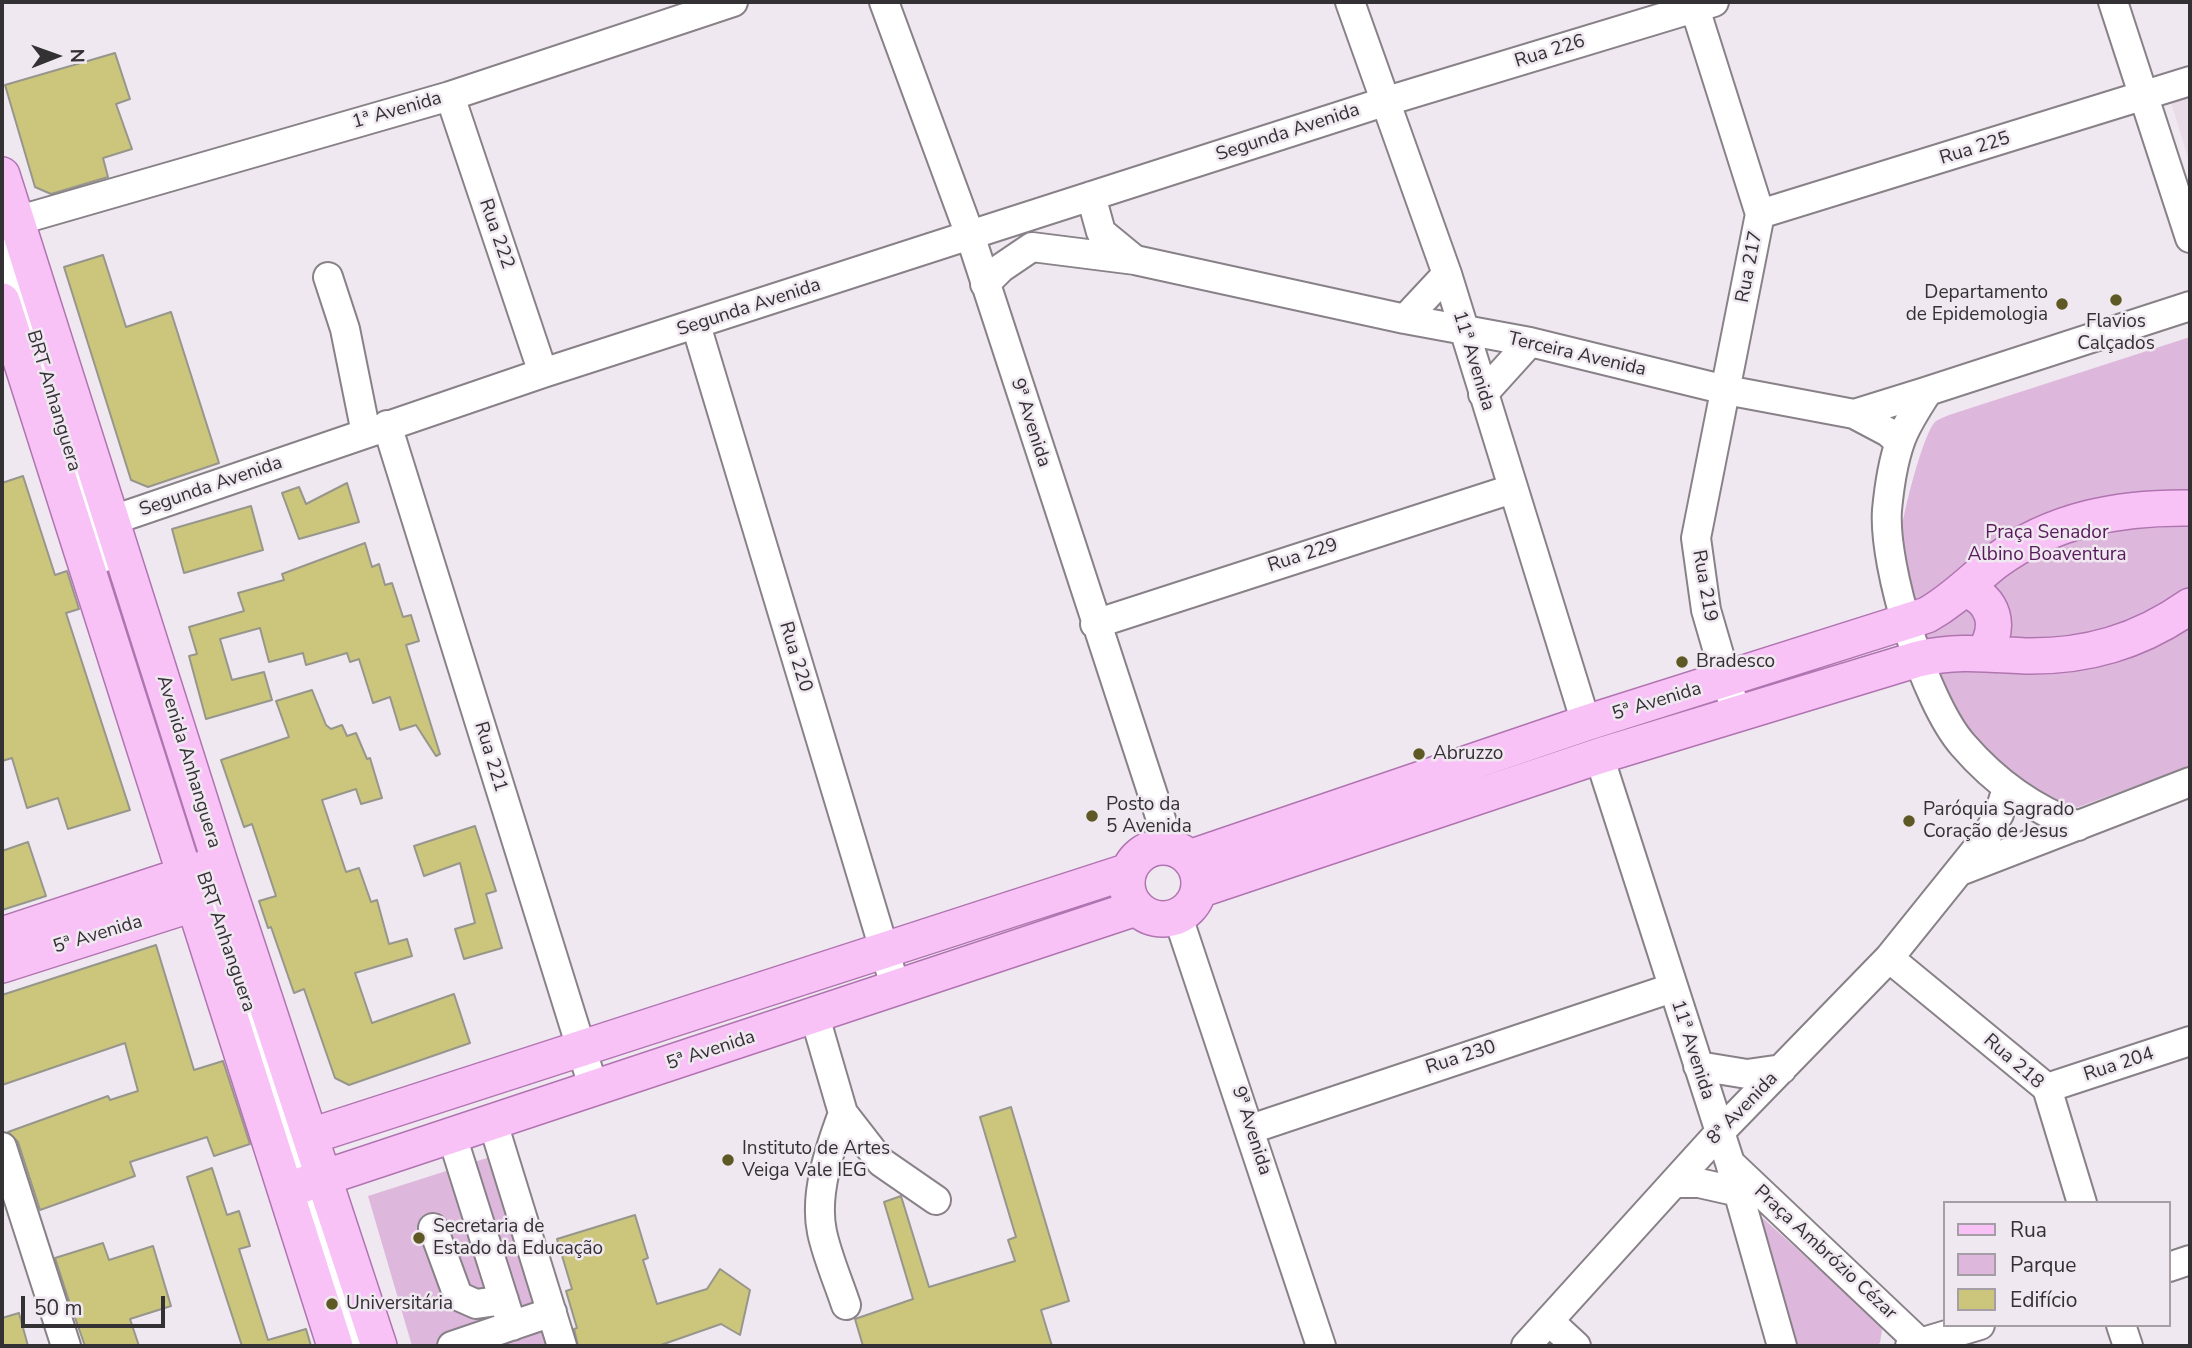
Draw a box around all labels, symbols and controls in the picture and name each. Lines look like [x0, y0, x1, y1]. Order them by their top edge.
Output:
north arrow [21, 21, 91, 91]
street label: Rua 226 [1512, 30, 1588, 74]
text: N [64, 48, 90, 63]
street label: 1ª Avenida [350, 87, 444, 135]
street label: Segunda Avenida [1213, 99, 1363, 167]
street label: Rua 225 [1937, 127, 2013, 171]
street label: Rua 222 [473, 196, 519, 272]
street label: Rua 217 [1732, 229, 1768, 305]
street label: Segunda Avenida [674, 274, 824, 342]
place label: Departamento de Epidemologia [1906, 282, 2048, 326]
marker: Flavios Calçados [2108, 292, 2124, 308]
marker: Departamento de Epidemologia [2054, 296, 2070, 312]
street label: 11ª Avenida [1447, 308, 1499, 414]
place label: Flavios Calçados [2077, 311, 2155, 355]
street label: BRT Anhanguera [21, 328, 85, 474]
street label: Terceira Avenida [1506, 328, 1648, 382]
street label: 9ª Avenida [1005, 376, 1055, 470]
street label: Segunda Avenida [136, 452, 286, 522]
park label: Praça Senador Albino Boaventura [1967, 522, 2127, 566]
street label: Rua 229 [1265, 534, 1341, 578]
street label: Rua 219 [1686, 548, 1722, 624]
street label: Rua 220 [773, 619, 817, 695]
place label: Bradesco [1696, 651, 1775, 673]
marker: Bradesco [1674, 654, 1690, 670]
street label: Avenida Anhanguera [151, 673, 225, 851]
street label: 5ª Avenida [1610, 678, 1704, 726]
street label: Rua 221 [468, 719, 512, 795]
place label: Abruzzo [1433, 743, 1503, 765]
marker: Abruzzo [1411, 746, 1427, 762]
place label: Posto da 5 Avenida [1106, 794, 1192, 838]
place label: Paróquia Sagrado Coração de Jesus [1923, 799, 2074, 843]
marker: Posto da 5 Avenida [1084, 808, 1100, 824]
marker: Paróquia Sagrado Coração de Jesus [1901, 813, 1917, 829]
street label: BRT Anhanguera [190, 869, 260, 1015]
street label: 5ª Avenida [51, 911, 145, 959]
street label: 11ª Avenida [1665, 997, 1719, 1103]
street label: 5ª Avenida [664, 1026, 758, 1076]
street label: Rua 218 [1978, 1030, 2048, 1094]
street label: Rua 230 [1423, 1036, 1499, 1080]
street label: Rua 204 [2081, 1043, 2157, 1087]
street label: 8ª Avenida [1703, 1068, 1783, 1150]
street label: 9ª Avenida [1226, 1084, 1276, 1178]
place label: Instituto de Artes Veiga Vale IEG [742, 1138, 890, 1182]
marker: Instituto de Artes Veiga Vale IEG [720, 1152, 736, 1168]
street label: Praça Ambrózio Cézar [1749, 1181, 1901, 1325]
legend [1944, 1201, 2171, 1327]
place label: Secretaria de Estado da Educação [433, 1216, 603, 1260]
text: Rua [2010, 1216, 2047, 1244]
marker: Secretaria de Estado da Educação [411, 1230, 427, 1246]
text: Parque [2010, 1251, 2077, 1279]
scale bar [24, 1282, 168, 1326]
text: Edifício [2010, 1286, 2077, 1314]
place label: Universitária [346, 1293, 453, 1315]
text: 50 m [34, 1294, 83, 1322]
marker: Universitária [324, 1296, 340, 1312]

